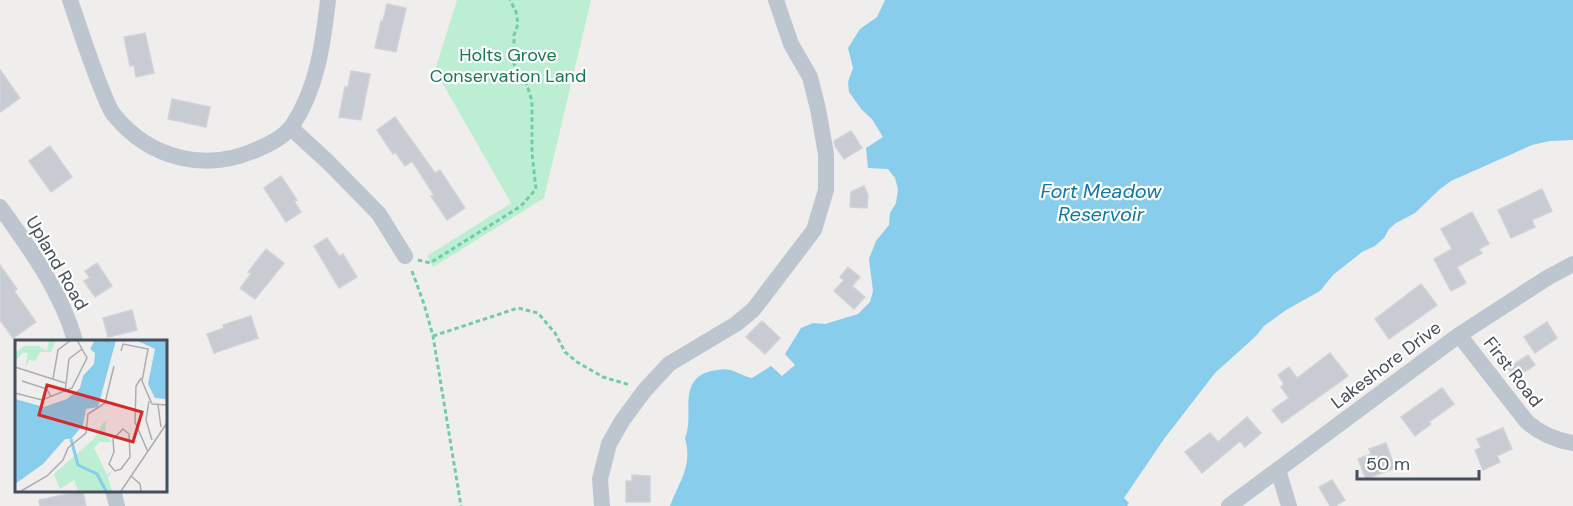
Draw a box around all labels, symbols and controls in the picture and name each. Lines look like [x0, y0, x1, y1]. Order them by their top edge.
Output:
park label: Holts Grove Conservation Land [430, 43, 586, 88]
water label: Fort Meadow Reservoir [1040, 178, 1162, 227]
street label: Upland Road [20, 211, 94, 315]
street label: Lakeshore Drive [1326, 316, 1446, 414]
street label: First Road [1478, 332, 1548, 412]
inset map [15, 340, 166, 491]
scale bar [1357, 443, 1478, 481]
text: 50 m [1366, 452, 1410, 476]

